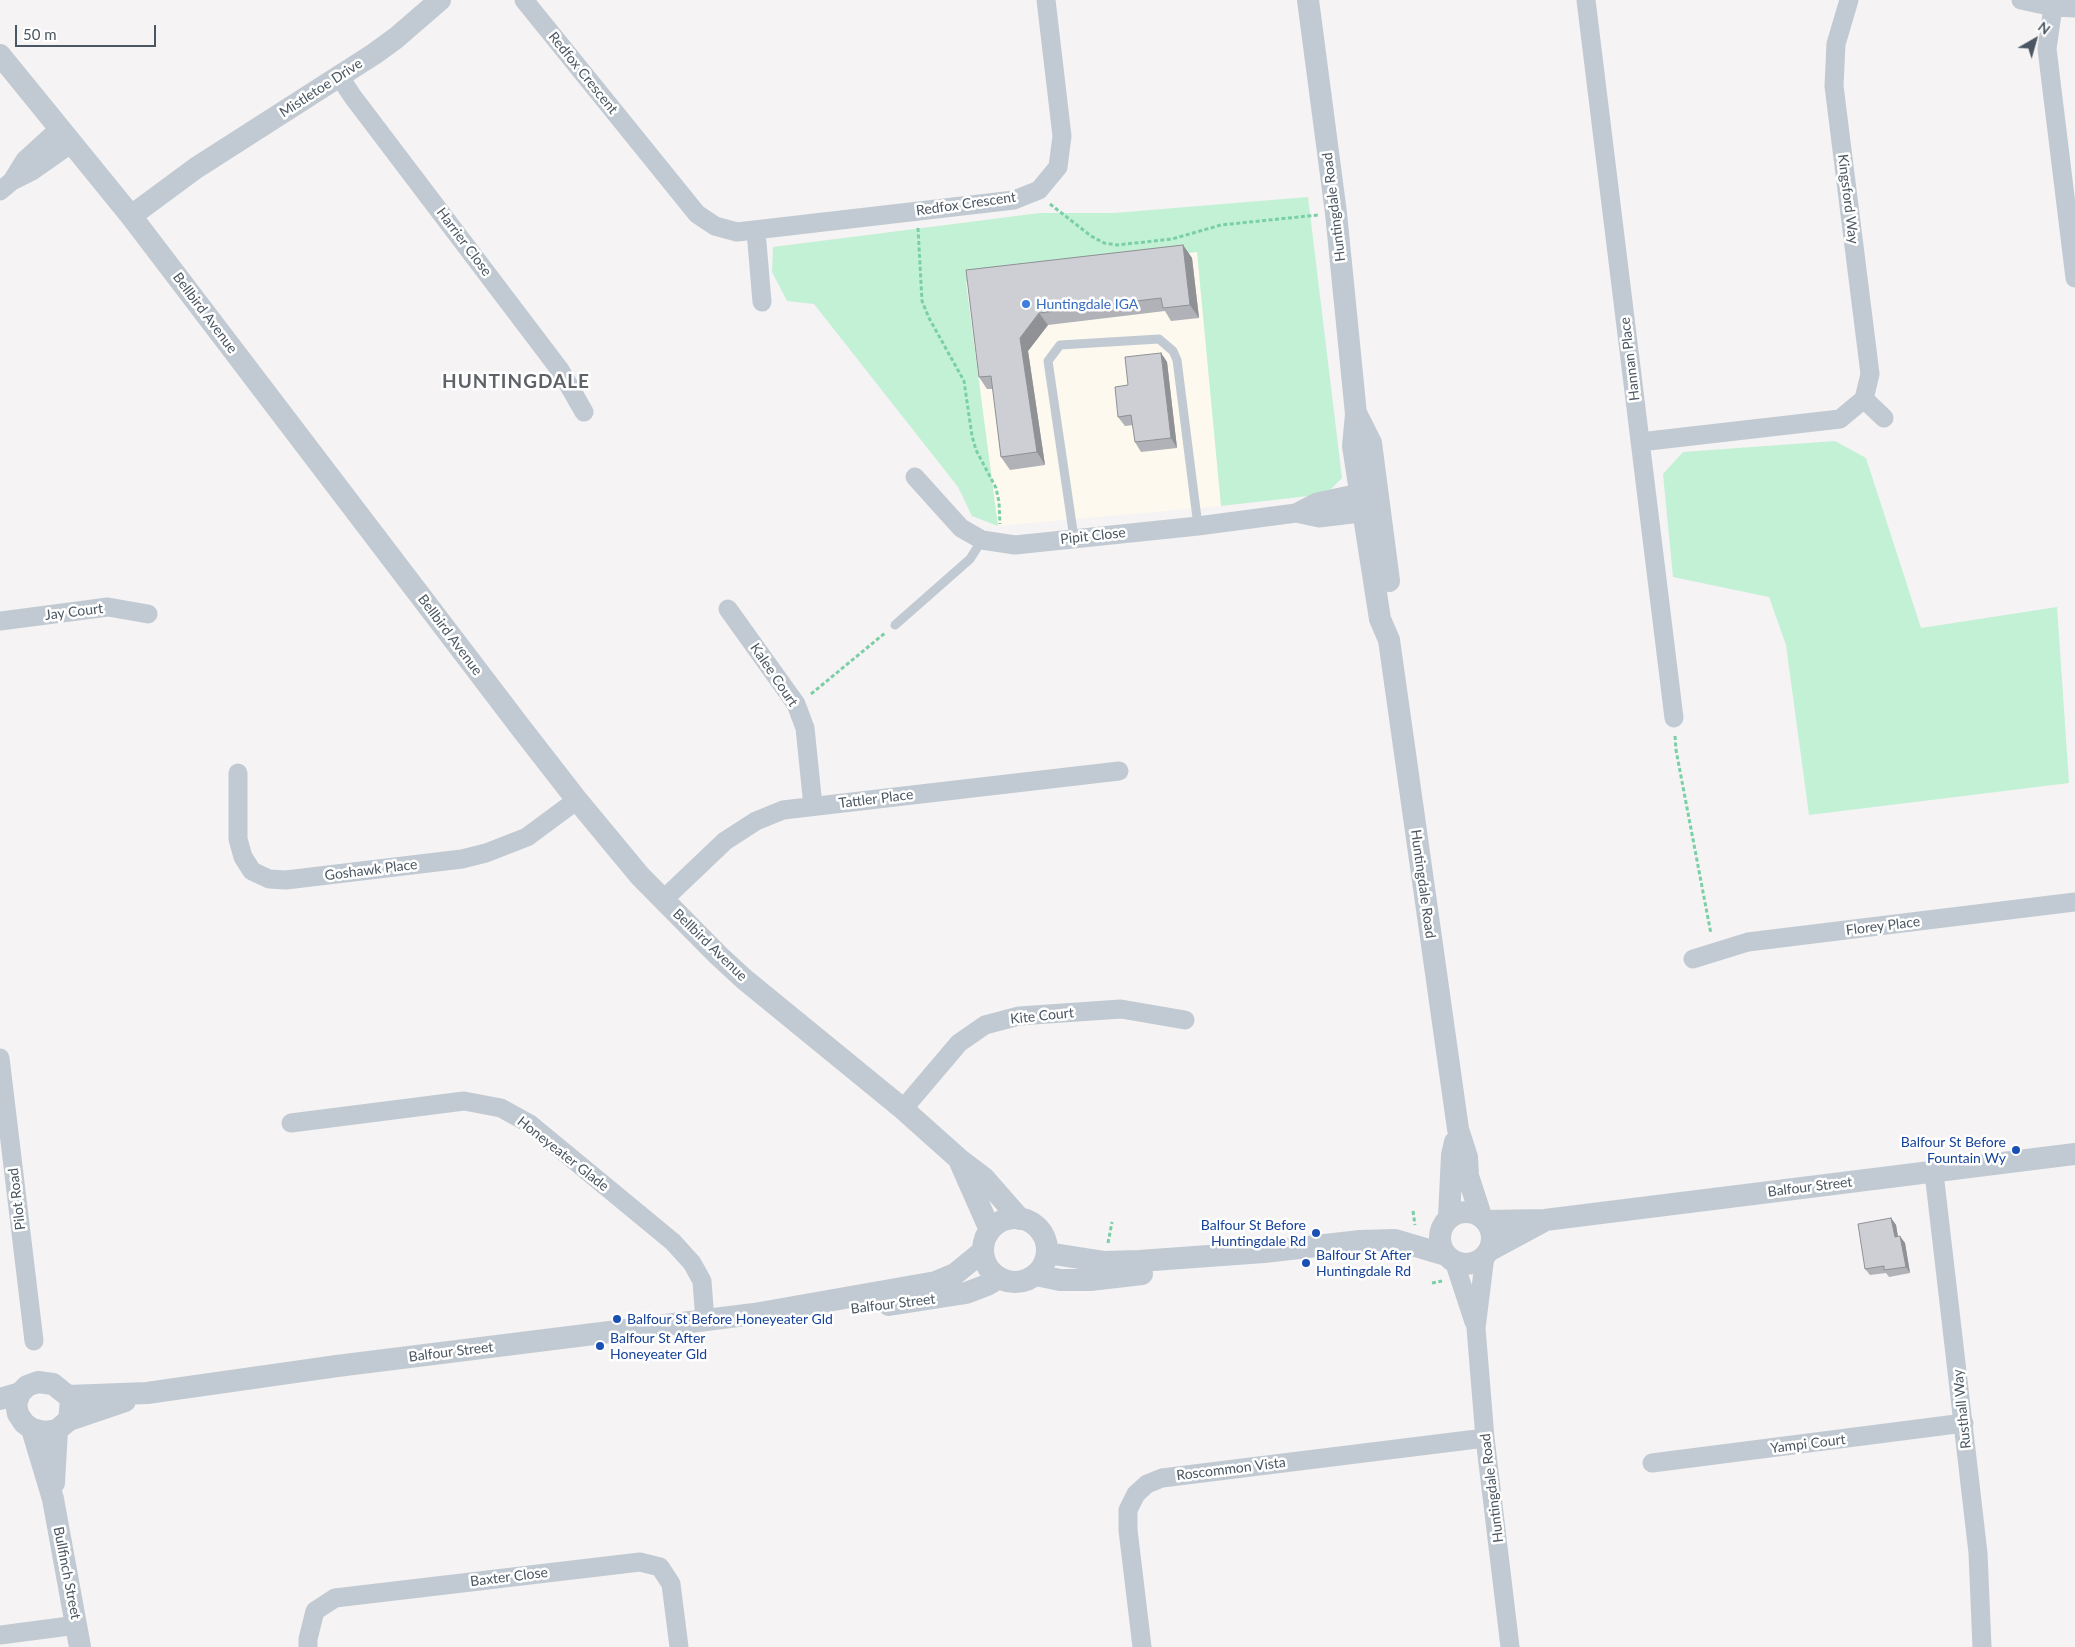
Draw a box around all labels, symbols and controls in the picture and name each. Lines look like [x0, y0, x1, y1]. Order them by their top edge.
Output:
scale bar [18, 15, 159, 47]
north arrow [2010, 15, 2060, 65]
text: N [2035, 18, 2054, 38]
text: 50 m [23, 25, 57, 43]
street label: Redfox Crescent [545, 29, 621, 117]
street label: Mistletoe Drive [276, 55, 366, 121]
street label: Huntingdale Road [1319, 151, 1349, 263]
street label: Kingsford Way [1834, 153, 1862, 245]
street label: Redfox Crescent [915, 189, 1017, 219]
street label: Harrier Close [433, 205, 495, 279]
street label: Bellbird Avenue [169, 269, 241, 357]
place label: Huntingdale IGA [1036, 296, 1138, 312]
marker: Huntingdale IGA [1020, 298, 1032, 310]
street label: Hannan Place [1617, 316, 1643, 402]
district label: HUNTINGDALE [441, 371, 591, 393]
street label: Pipit Close [1060, 524, 1126, 548]
street label: Bellbird Avenue [414, 591, 486, 679]
street label: Jay Court [44, 600, 104, 624]
street label: Kalee Court [747, 640, 801, 710]
street label: Tattler Place [838, 786, 914, 812]
street label: Huntingdale Road [1407, 828, 1439, 940]
street label: Goshawk Place [324, 856, 418, 884]
street label: Bellbird Avenue [669, 905, 751, 985]
street label: Florey Place [1845, 913, 1921, 939]
street label: Kite Court [1009, 1004, 1075, 1028]
street label: Honeyeater Glade [514, 1113, 612, 1195]
place label: Balfour St Before Fountain Wy [1901, 1134, 2006, 1166]
marker: Balfour St Before Fountain Wy [2010, 1144, 2022, 1156]
street label: Pilot Road [5, 1167, 29, 1231]
street label: Balfour Street [1767, 1173, 1853, 1201]
place label: Balfour St Before Huntingdale Rd [1201, 1217, 1306, 1250]
marker: Balfour St Before Huntingdale Rd [1310, 1227, 1322, 1239]
place label: Balfour St After Huntingdale Rd [1316, 1247, 1411, 1280]
marker: Balfour St After Huntingdale Rd [1300, 1257, 1312, 1269]
street label: Balfour Street [850, 1290, 936, 1318]
place label: Balfour St Before Honeyeater Gld [627, 1311, 833, 1327]
marker: Balfour St Before Honeyeater Gld [611, 1313, 623, 1325]
place label: Balfour St After Honeyeater Gld [610, 1330, 707, 1362]
street label: Balfour Street [408, 1338, 494, 1366]
marker: Balfour St After Honeyeater Gld [594, 1340, 606, 1352]
street label: Rusthall Way [1949, 1368, 1975, 1450]
street label: Yampi Court [1769, 1431, 1847, 1457]
street label: Huntingdale Road [1477, 1432, 1507, 1544]
street label: Roscommon Vista [1175, 1454, 1287, 1484]
street label: Bullfinch Street [50, 1525, 84, 1621]
street label: Baxter Close [469, 1564, 549, 1590]

